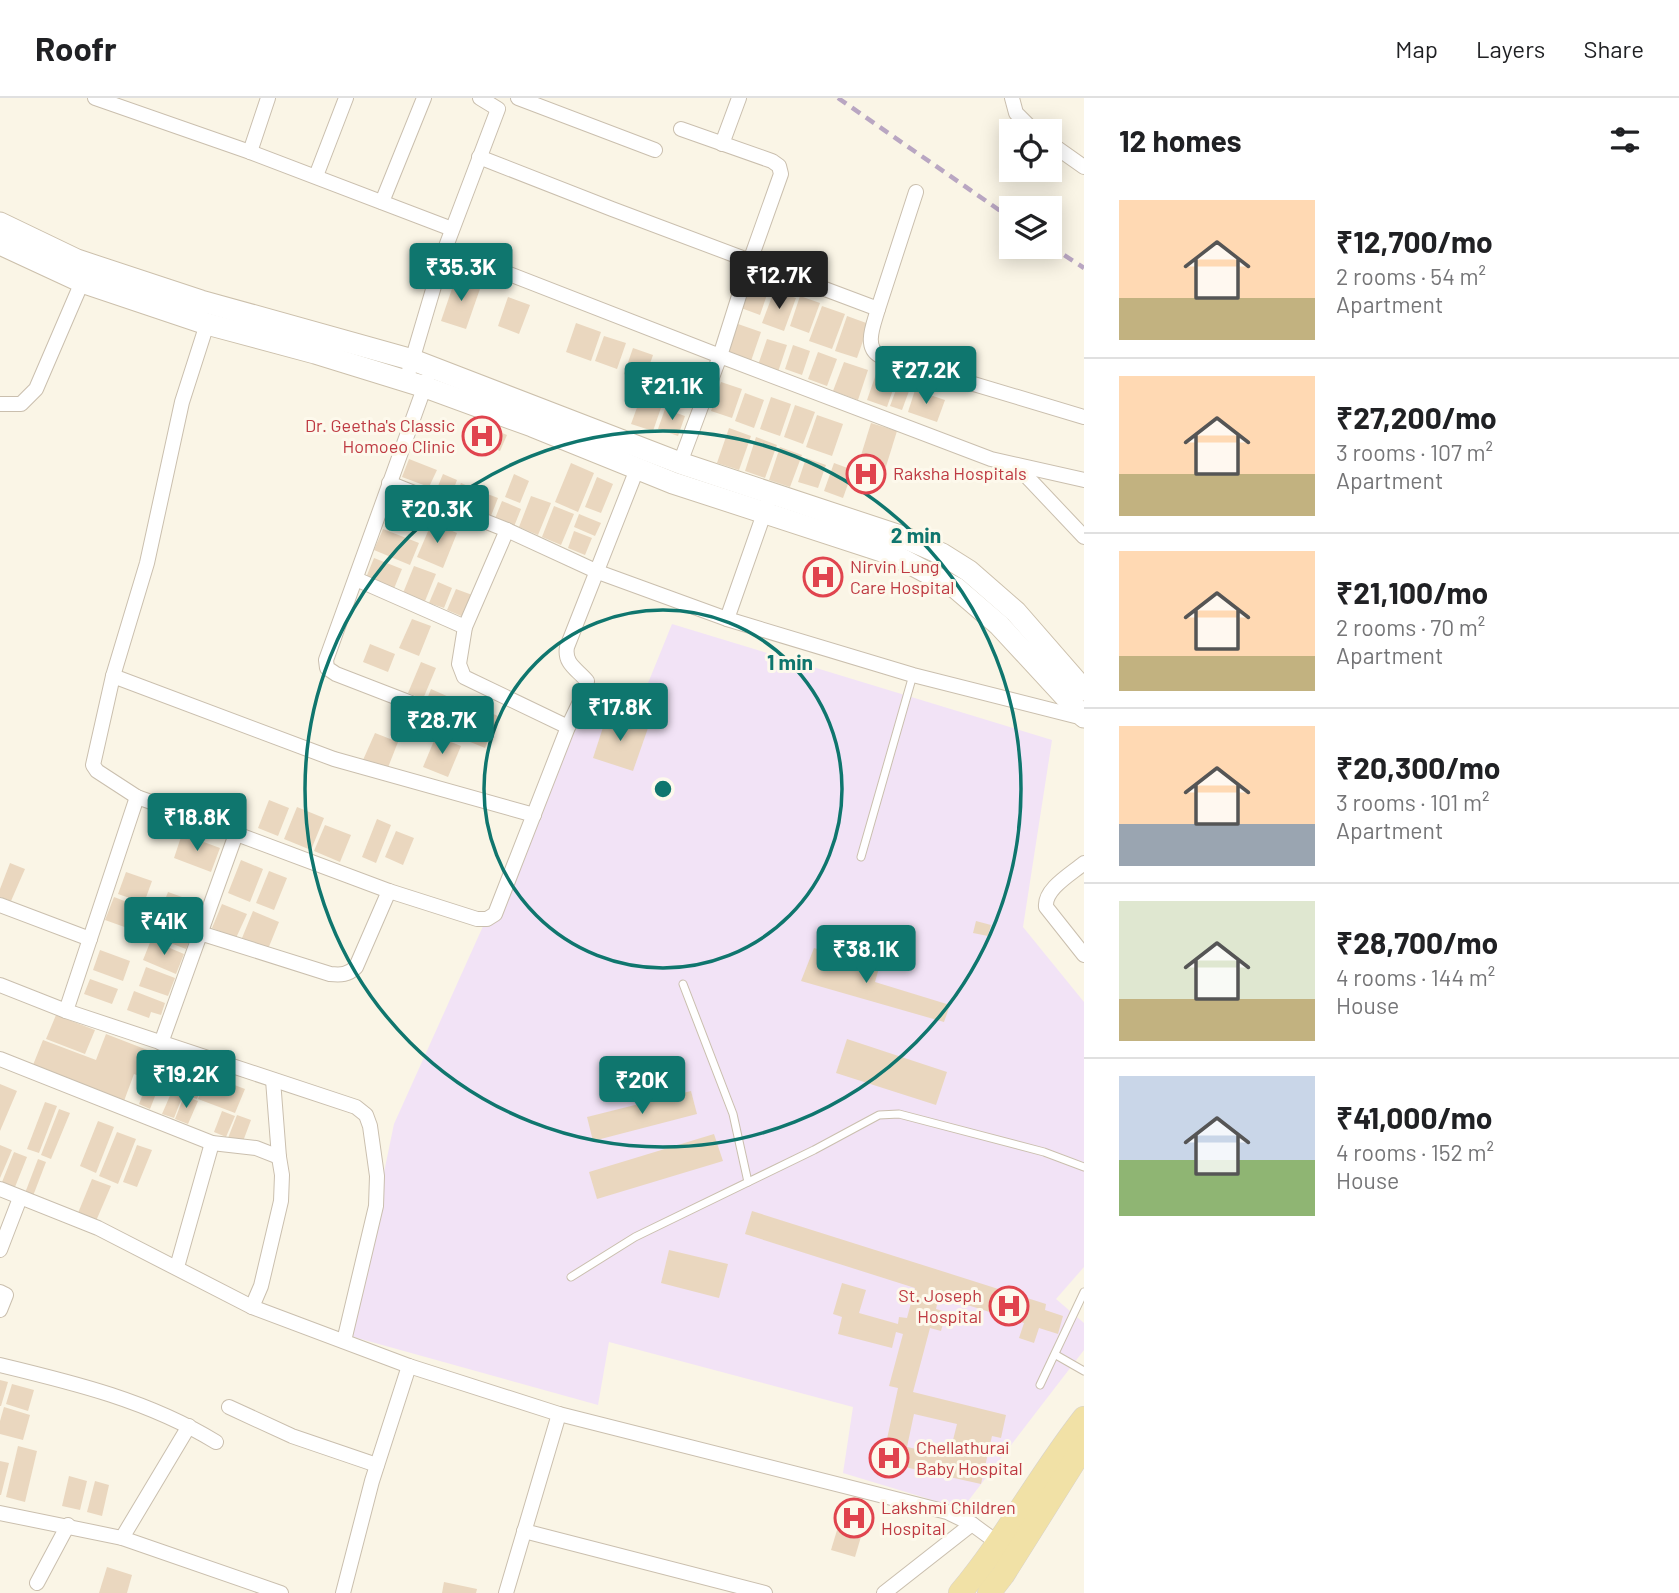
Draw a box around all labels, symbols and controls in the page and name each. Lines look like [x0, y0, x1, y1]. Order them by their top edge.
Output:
text: Roofr [35, 28, 117, 68]
text: Map [1395, 34, 1438, 63]
text: Layers [1476, 34, 1545, 63]
text: Share [1583, 34, 1644, 63]
map controls [999, 119, 1062, 259]
button: locate [999, 119, 1062, 182]
icon: filters [1606, 121, 1644, 159]
text: 12 homes [1119, 122, 1242, 158]
button: layers [999, 196, 1062, 259]
text: ₹12,700/mo [1336, 223, 1493, 259]
icon: home [1175, 228, 1259, 312]
pin: ₹35.3K [404, 244, 518, 303]
text: ₹35.3K [425, 252, 497, 280]
pin: ₹12.7K [722, 252, 836, 311]
text: ₹12.7K [746, 260, 812, 288]
text: 2 rooms · 54 m² [1336, 262, 1486, 290]
text: Apartment [1336, 290, 1443, 318]
pin: ₹27.2K [869, 346, 983, 406]
text: ₹27.2K [891, 355, 961, 383]
pin: ₹21.1K [615, 362, 729, 422]
text: ₹21.1K [641, 371, 703, 399]
text: ₹27,200/mo [1336, 399, 1497, 435]
icon: home [1175, 404, 1259, 488]
place label: Dr. Geetha's Classic Homoeo Clinic [305, 414, 455, 457]
hospital icon: Dr. Geetha's Classic Homoeo Clinic [461, 415, 503, 457]
text: 3 rooms · 107 m² [1336, 438, 1493, 466]
hospital icon: Raksha Hospitals [845, 453, 887, 495]
place label: Raksha Hospitals [893, 462, 1027, 484]
text: Apartment [1336, 466, 1443, 494]
pin: ₹20.3K [380, 486, 494, 545]
text: ₹20.3K [401, 494, 473, 522]
text: 2 min [891, 522, 941, 547]
place label: Nirvin Lung Care Hospital [850, 555, 954, 598]
hospital icon: Nirvin Lung Care Hospital [802, 556, 844, 598]
text: ₹21,100/mo [1336, 574, 1488, 610]
icon: home [1175, 579, 1259, 663]
text: 2 rooms · 70 m² [1336, 613, 1485, 641]
text: Apartment [1336, 641, 1443, 669]
text: 1 min [767, 649, 813, 674]
pin: ₹17.8K [563, 684, 677, 743]
text: ₹17.8K [588, 692, 652, 720]
pin: ₹28.7K [385, 696, 499, 756]
text: ₹28.7K [407, 705, 477, 733]
text: ₹20,300/mo [1336, 749, 1500, 785]
icon: home [1175, 754, 1259, 838]
centre of rings [651, 777, 675, 801]
text: 3 rooms · 101 m² [1336, 788, 1489, 816]
pin: ₹18.8K [140, 794, 254, 853]
text: ₹18.8K [164, 802, 230, 830]
text: Apartment [1336, 816, 1443, 844]
pin: ₹41K [123, 898, 205, 957]
text: ₹41K [140, 906, 188, 934]
text: ₹28,700/mo [1336, 924, 1498, 960]
pin: ₹38.1K [809, 926, 923, 985]
icon: home [1175, 929, 1259, 1013]
text: ₹38.1K [833, 934, 899, 962]
text: 4 rooms · 144 m² [1336, 963, 1495, 991]
text: House [1336, 991, 1399, 1019]
pin: ₹19.2K [129, 1051, 243, 1110]
pin: ₹20K [601, 1056, 683, 1116]
text: ₹19.2K [153, 1059, 220, 1087]
text: ₹20K [615, 1065, 669, 1093]
text: ₹41,000/mo [1336, 1099, 1493, 1135]
icon: home [1175, 1104, 1259, 1188]
text: 4 rooms · 152 m² [1336, 1138, 1494, 1166]
text: House [1336, 1166, 1399, 1194]
place label: St. Joseph Hospital [898, 1284, 982, 1327]
hospital icon: St. Joseph Hospital [988, 1285, 1030, 1327]
place label: Chellathurai Baby Hospital [916, 1436, 1023, 1479]
hospital icon: Chellathurai Baby Hospital [868, 1437, 910, 1479]
place label: Lakshmi Children Hospital [881, 1496, 1016, 1539]
hospital icon: Lakshmi Children Hospital [833, 1497, 875, 1539]

